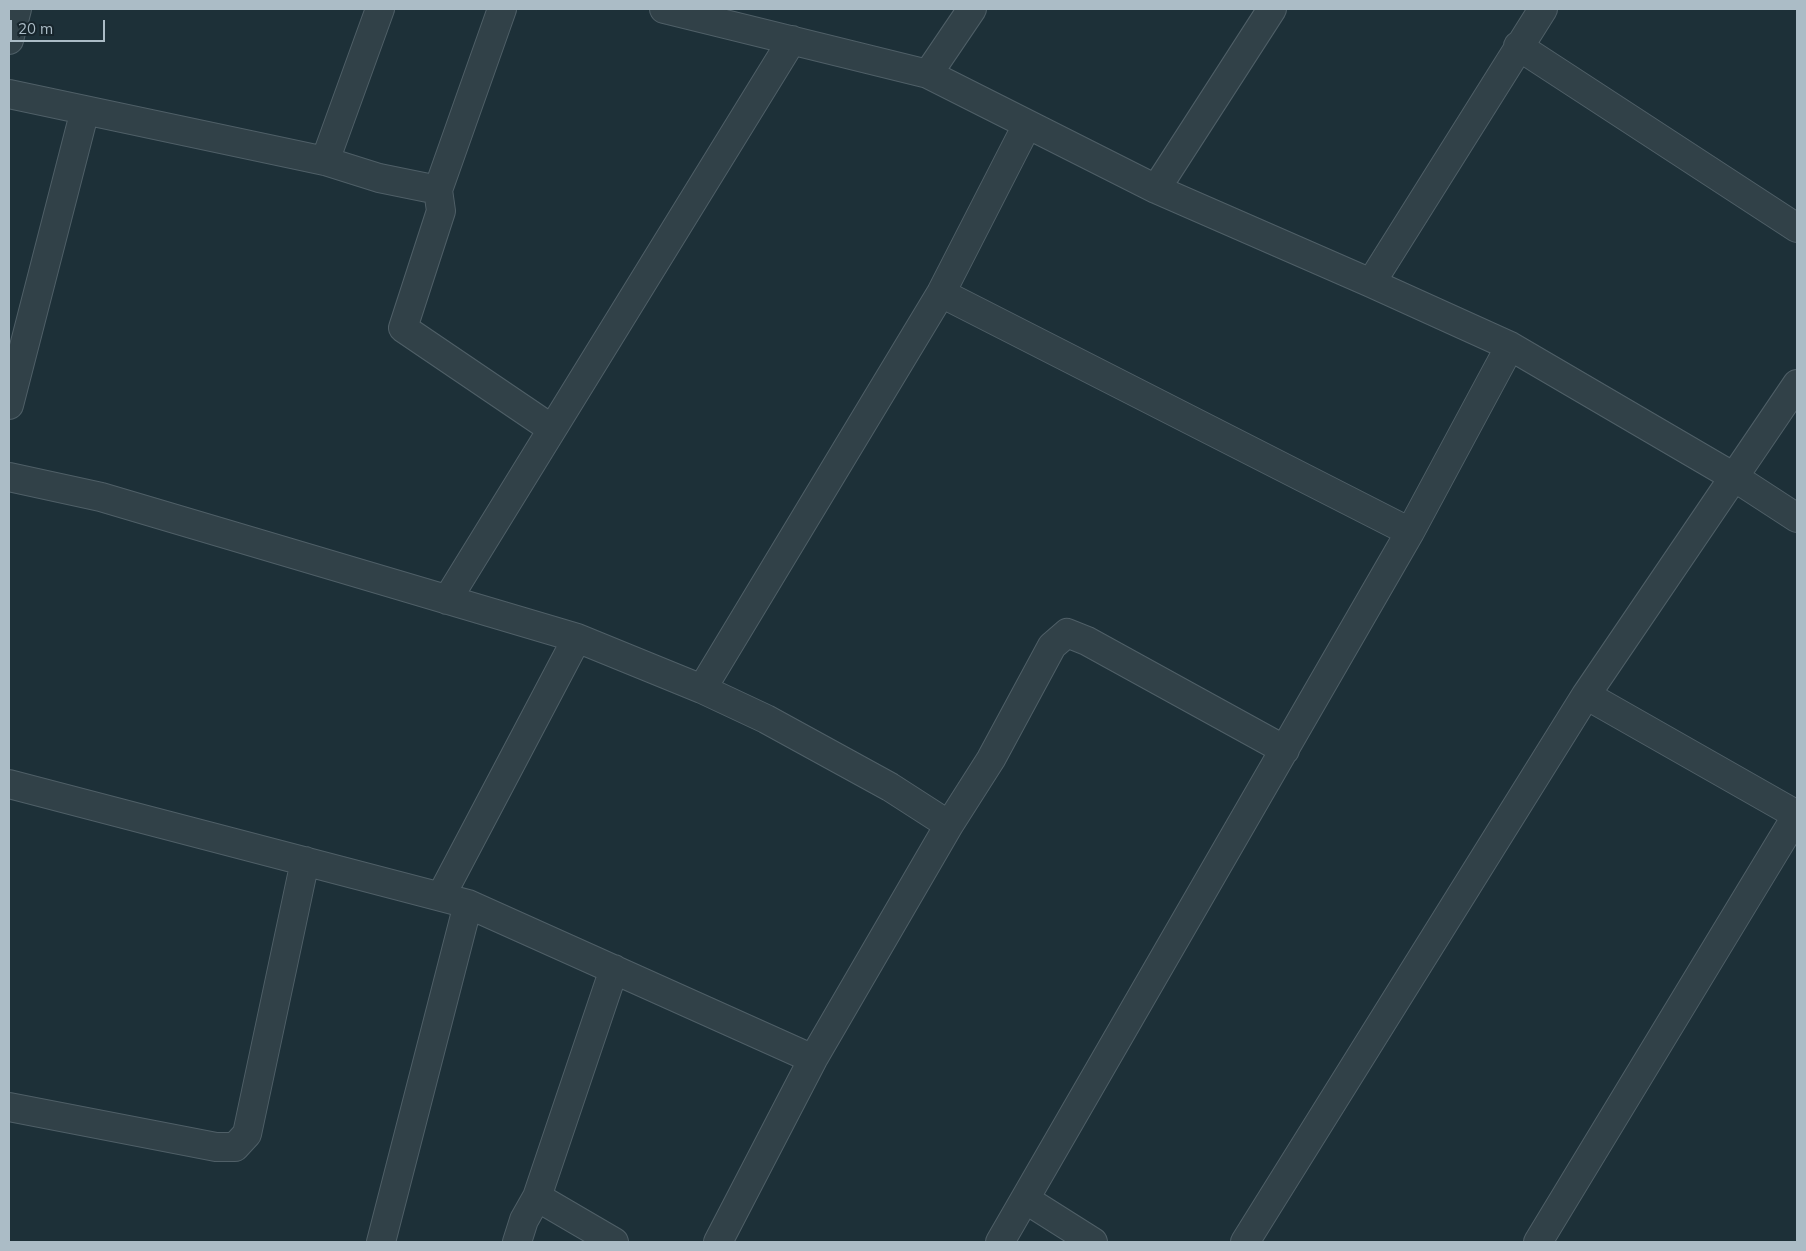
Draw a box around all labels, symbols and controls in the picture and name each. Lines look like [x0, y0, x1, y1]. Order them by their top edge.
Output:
scale bar [12, 10, 108, 42]
text: 20 m [18, 19, 53, 38]

